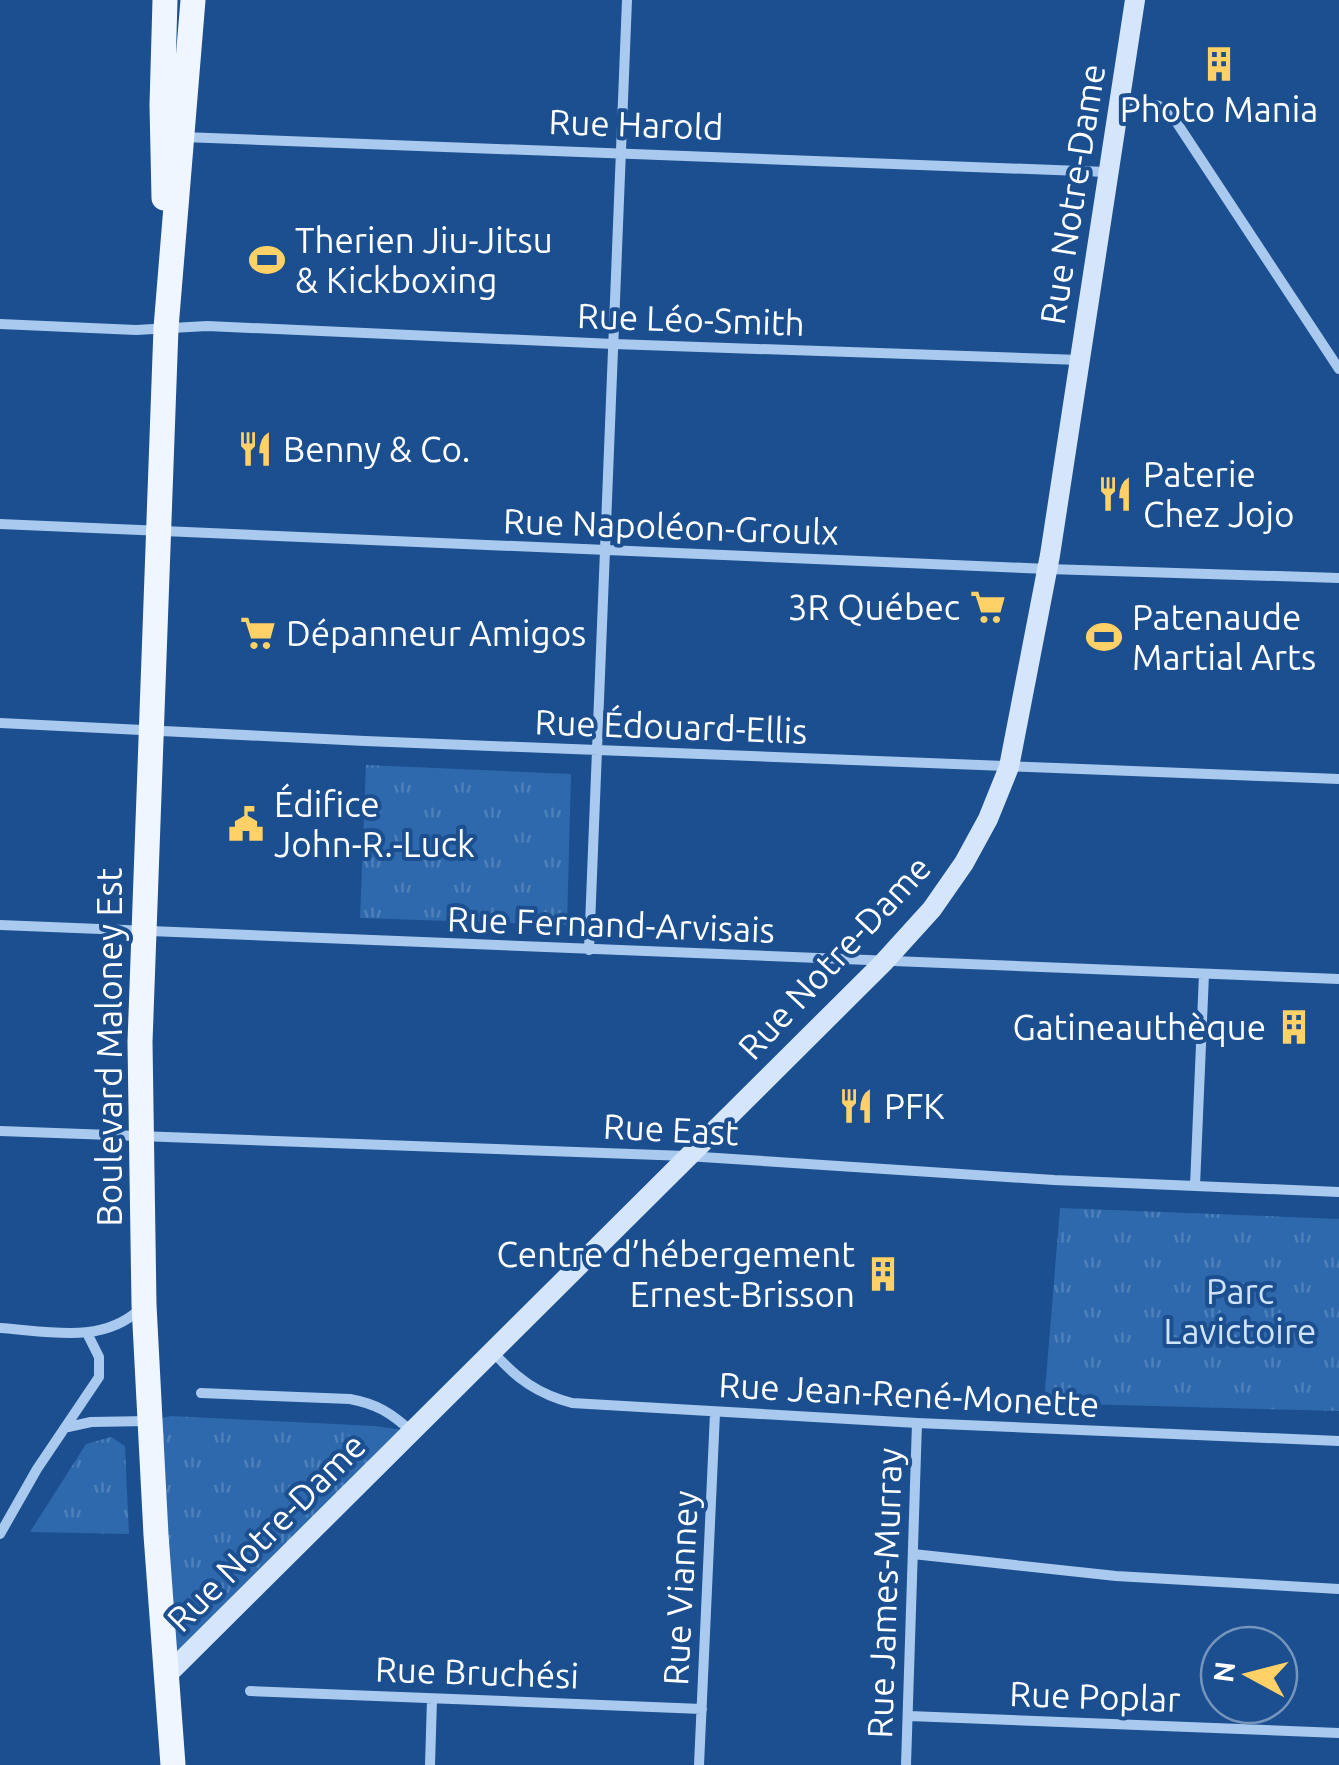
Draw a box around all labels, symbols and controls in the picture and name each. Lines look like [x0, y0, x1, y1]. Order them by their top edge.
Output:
building icon: Photo Mania [1200, 45, 1238, 83]
street label: Rue Notre-Dame [1032, 61, 1112, 327]
place label: Photo Mania [1120, 89, 1318, 129]
street label: Rue Harold [548, 101, 724, 147]
place label: Therien Jiu-Jitsu & Kickboxing [295, 220, 553, 300]
sports icon: Therien Jiu-Jitsu & Kickboxing [248, 241, 286, 279]
street label: Rue Léo-Smith [577, 295, 805, 343]
place label: Benny & Co. [283, 429, 470, 469]
restaurant icon: Benny & Co. [236, 430, 274, 468]
place label: Paterie Chez Jojo [1143, 454, 1295, 534]
restaurant icon: Paterie Chez Jojo [1096, 475, 1134, 513]
street label: Rue Napoléon-Groulx [502, 500, 840, 552]
place label: 3R Québec [788, 587, 960, 627]
supermarket icon: 3R Québec [969, 588, 1007, 626]
place label: Patenaude Martial Arts [1132, 597, 1316, 677]
place label: Dépanneur Amigos [286, 613, 586, 653]
supermarket icon: Dépanneur Amigos [239, 614, 277, 652]
sports icon: Patenaude Martial Arts [1085, 618, 1123, 656]
street label: Rue Édouard-Ellis [534, 700, 808, 751]
place label: Édifice John-R.-Luck [274, 783, 475, 864]
public building icon: Édifice John-R.-Luck [227, 805, 265, 843]
street label: Rue Notre-Dame [730, 847, 938, 1067]
street label: Boulevard Maloney Est [89, 867, 129, 1226]
street label: Rue Fernand-Arvisais [446, 898, 776, 950]
place label: Gatineauthèque [1012, 1007, 1266, 1047]
building icon: Gatineauthèque [1275, 1008, 1313, 1046]
place label: PFK [884, 1086, 945, 1126]
restaurant icon: PFK [837, 1087, 875, 1125]
street label: Rue East [602, 1105, 740, 1153]
place label: Centre d’hébergement Ernest-Brisson [496, 1234, 855, 1314]
building icon: Centre d’hébergement Ernest-Brisson [864, 1255, 902, 1293]
park label: Parc Lavictoire [1164, 1271, 1316, 1351]
street label: Rue Jean-René-Monette [718, 1364, 1100, 1424]
street label: Rue Notre-Dame [159, 1425, 373, 1639]
street label: Rue James-Murray [859, 1447, 909, 1739]
street label: Rue Vianney [655, 1489, 705, 1686]
north arrow [1199, 1625, 1299, 1725]
street label: Rue Bruchési [374, 1648, 580, 1696]
text: N [1207, 1660, 1240, 1684]
street label: Rue Poplar [1009, 1673, 1181, 1719]

